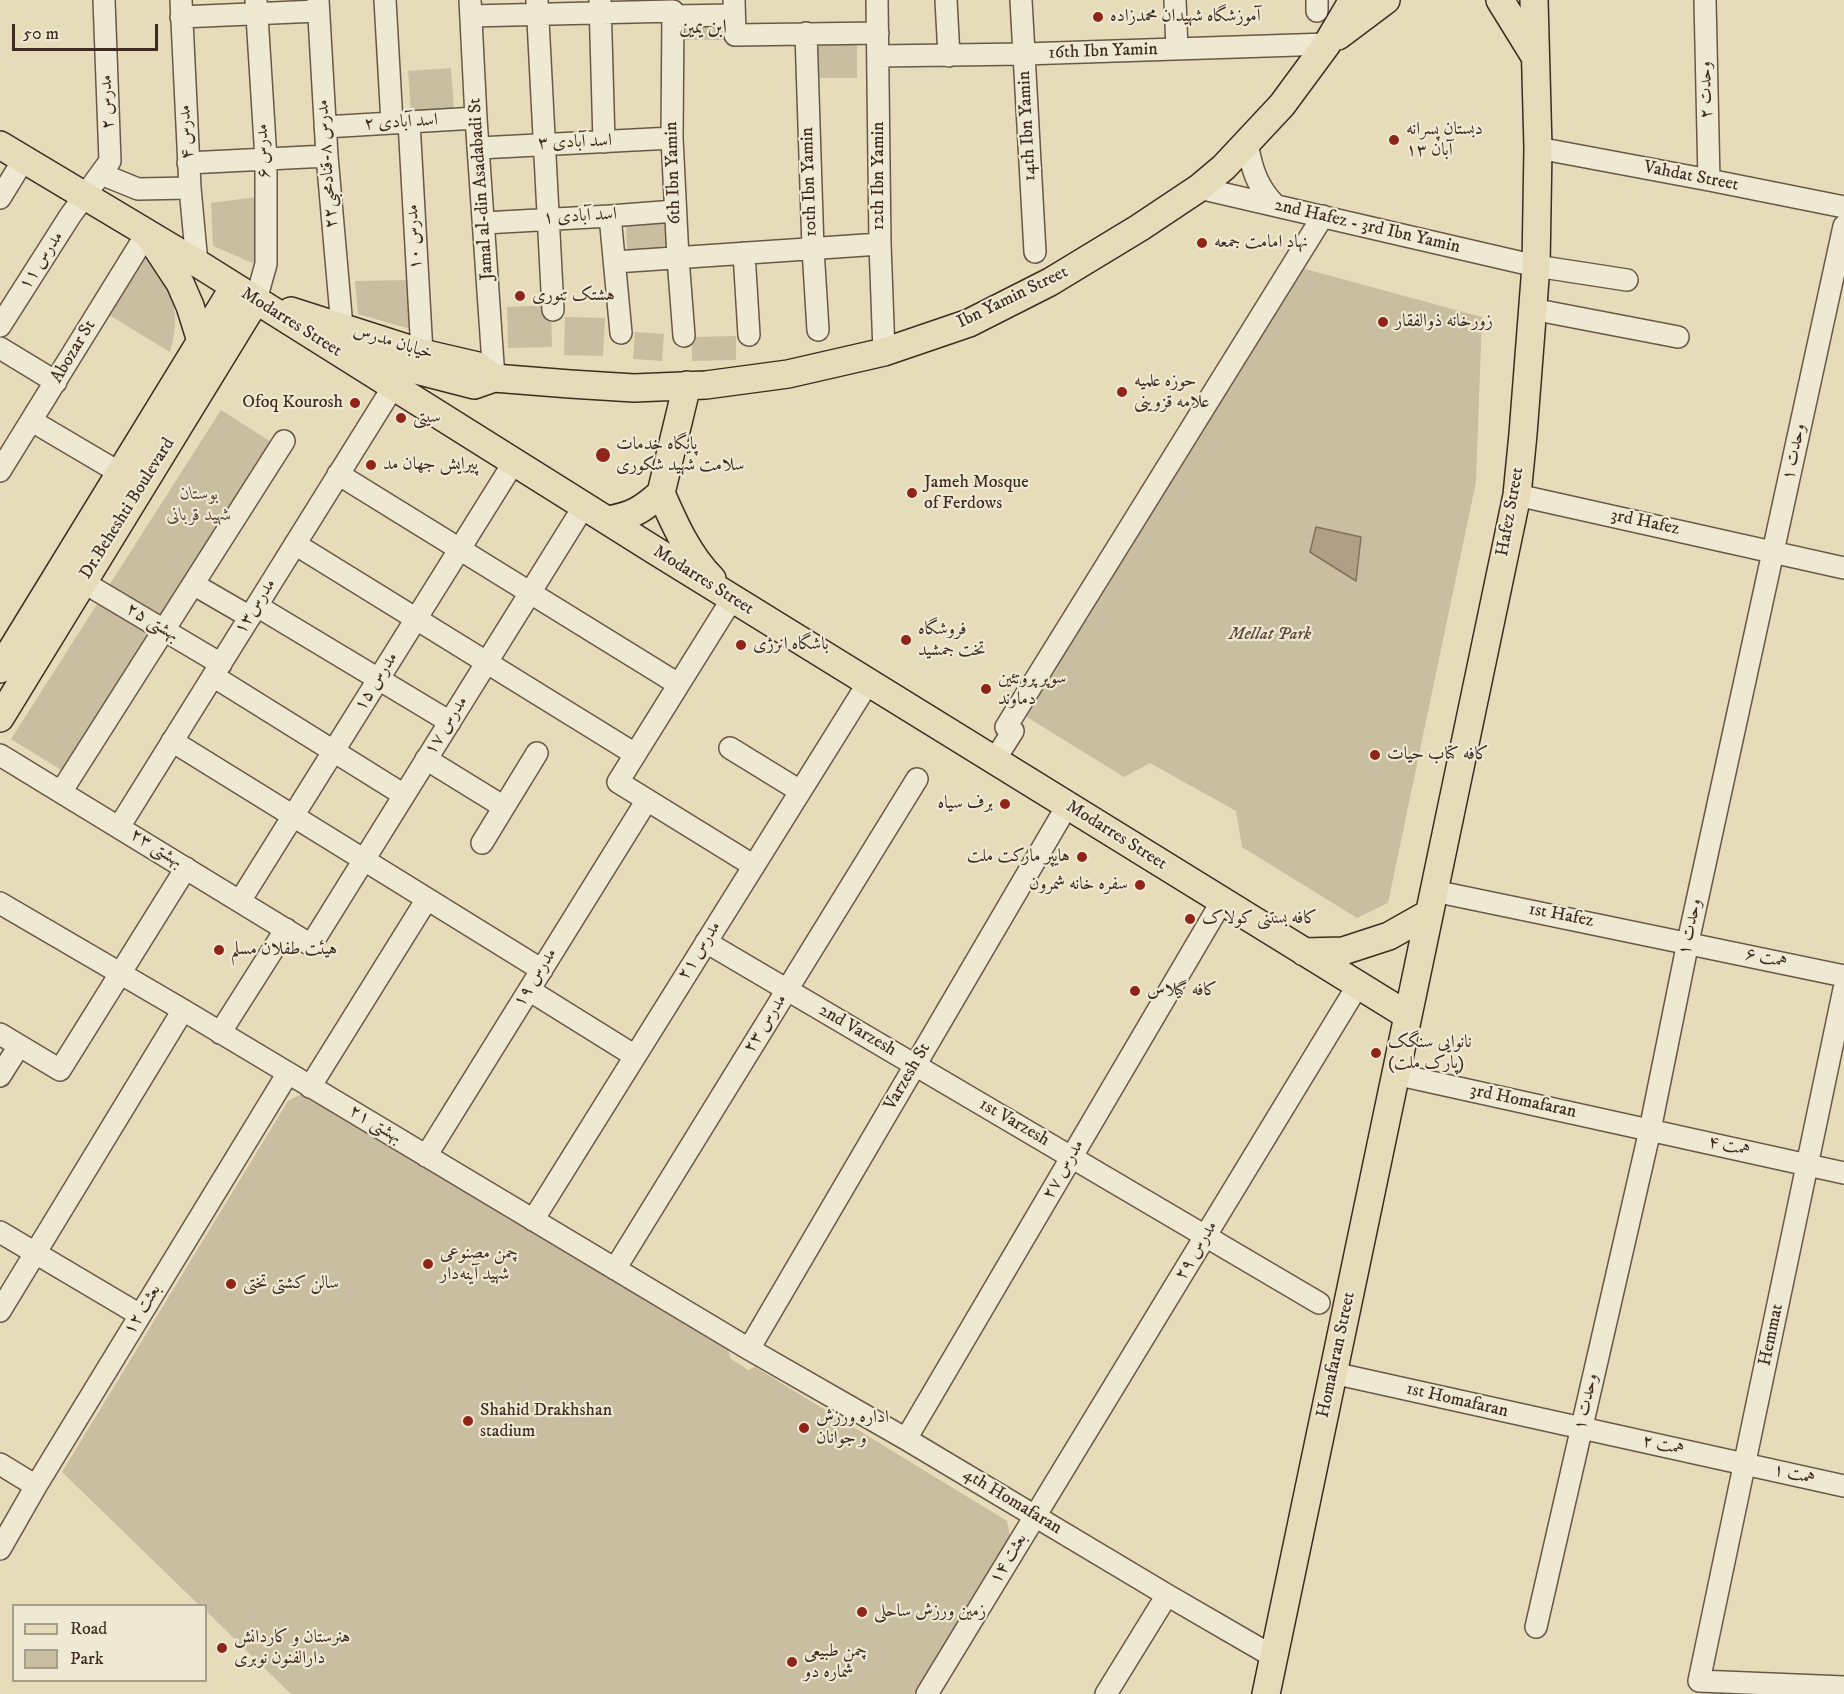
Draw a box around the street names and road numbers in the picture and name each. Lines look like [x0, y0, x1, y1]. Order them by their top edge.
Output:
street label: 16th Ibn Yamin [1048, 39, 1158, 65]
street label: وحدت ۲ [1696, 61, 1718, 119]
street label: 14th Ibn Yamin [1014, 70, 1042, 182]
street label: مدرس ۲ [96, 74, 120, 130]
street label: Jamal al-din Asadabadi St [465, 97, 499, 281]
street label: مدرس ۸-قنادمحبی۲۲ [313, 99, 343, 229]
street label: مدرس ۴ [175, 104, 199, 160]
street label: اسد آبادی ۲ [363, 110, 439, 136]
street label: 6th Ibn Yamin [661, 121, 687, 225]
street label: 12th Ibn Yamin [868, 121, 890, 231]
street label: مدرس ۶ [252, 123, 276, 179]
street label: 10th Ibn Yamin [797, 127, 823, 237]
street label: اسد آبادی ۳ [538, 131, 612, 155]
street label: Vahdat Street [1642, 157, 1740, 197]
street label: 2nd Hafez - 3rd Ibn Yamin [1272, 195, 1462, 259]
street label: مدرس ۱۰ [403, 204, 427, 270]
street label: اسد آبادی ۱ [542, 204, 618, 230]
street label: مدرس ۱۱ [15, 228, 69, 294]
street label: Ibn Yamin Street [954, 262, 1072, 334]
street label: Modarres Street [237, 283, 345, 363]
street label: Abozar St [47, 316, 101, 388]
street label: خیابان مدرس [350, 321, 436, 365]
street label: وحدت ۱ [1778, 422, 1812, 482]
street label: Dr.Beheshti Boulevard [76, 434, 180, 584]
street label: Hafez Street [1493, 466, 1529, 558]
street label: 3rd Hafez [1609, 505, 1681, 541]
street label: Modarres Street [649, 541, 757, 621]
street label: مدرس۱۳ [231, 575, 281, 639]
street label: بهشتی ۲۵ [122, 599, 182, 647]
street label: مدرس ۱۵ [351, 649, 403, 715]
street label: مدرس ۱۷ [421, 693, 473, 759]
street label: Modarres Street [1062, 796, 1170, 876]
street label: بهشتی ۲۳ [126, 825, 186, 873]
street label: وحدت ۱ [1674, 897, 1708, 957]
street label: 1st Hafez [1527, 899, 1595, 933]
street label: مدرس ۲۱ [674, 918, 726, 984]
street label: همت ۶ [1743, 944, 1789, 974]
street label: مدرس ۱۹ [510, 945, 562, 1011]
street label: مدرس ۲۳ [740, 991, 792, 1057]
street label: 2nd Varzesh [814, 1000, 900, 1062]
street label: Varzesh St [880, 1039, 936, 1115]
street label: 3rd Homafaran [1468, 1080, 1578, 1124]
street label: 1st Varzesh [975, 1094, 1053, 1152]
street label: بهشتی ۲۱ [345, 1101, 405, 1149]
street label: همت ۴ [1706, 1132, 1752, 1162]
street label: مدرس ۲۷ [1038, 1136, 1090, 1204]
street label: مدرس ۲۹ [1171, 1217, 1223, 1285]
street label: بعثت ۱۲ [120, 1281, 166, 1339]
street label: Homafaran Street [1313, 1290, 1361, 1420]
street label: Hemmat [1755, 1302, 1789, 1368]
street label: وحدت ۱ [1570, 1371, 1604, 1433]
street label: 1st Homafaran [1404, 1379, 1510, 1423]
street label: همت ۲ [1640, 1431, 1686, 1461]
street label: همت ۱ [1771, 1460, 1817, 1490]
street label: 4th Homafaran [959, 1464, 1065, 1540]
street label: بعثت ۱۴ [986, 1530, 1032, 1588]

